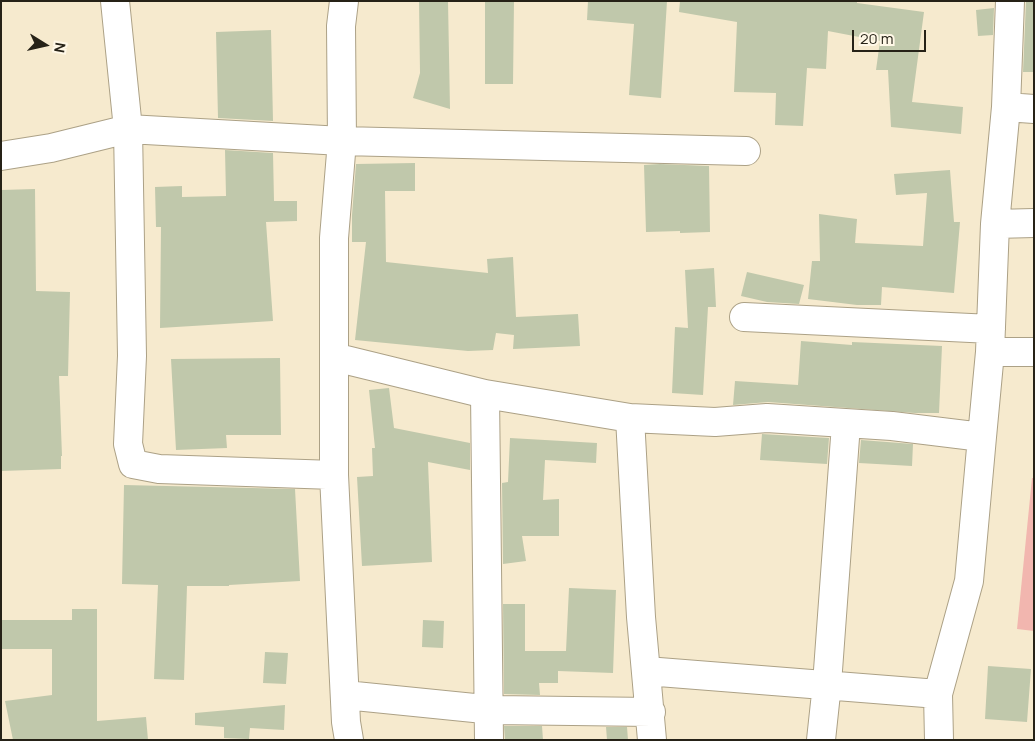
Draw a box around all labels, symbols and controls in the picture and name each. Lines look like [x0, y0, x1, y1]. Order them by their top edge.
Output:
north arrow [20, 20, 70, 70]
scale bar [855, 20, 929, 52]
text: 20 m [860, 28, 893, 49]
text: N [50, 41, 70, 54]

